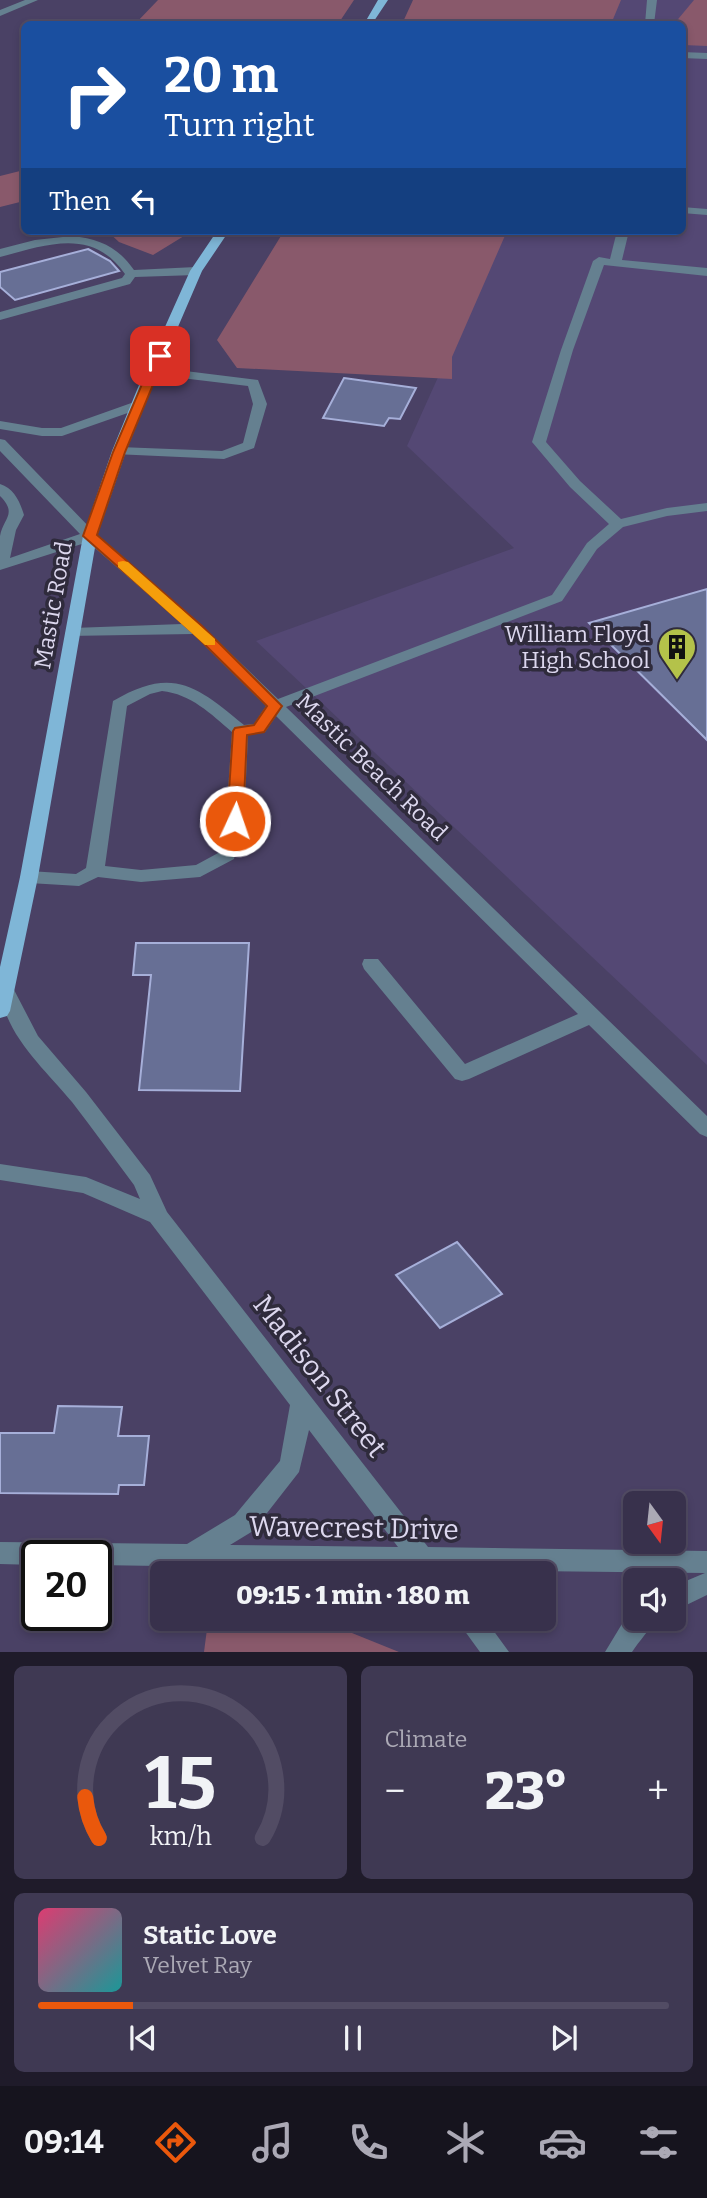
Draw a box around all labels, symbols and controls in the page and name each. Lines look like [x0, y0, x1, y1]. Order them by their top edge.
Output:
text: 20 m [164, 46, 278, 105]
icon: right [49, 49, 140, 140]
text: Turn right [164, 106, 315, 144]
icon: left [125, 182, 163, 220]
text: Then [49, 186, 111, 217]
pin [130, 326, 190, 386]
icon: arrive [141, 337, 179, 375]
street label: Mastic Road [28, 539, 78, 671]
place label: William Floyd High School [504, 620, 650, 674]
building icon: William Floyd High School [656, 626, 698, 681]
street label: Mastic Beach Road [291, 688, 454, 847]
position arrow [198, 784, 272, 858]
street label: Madison Street [246, 1288, 394, 1464]
north arrow [623, 1491, 686, 1554]
map controls [623, 1491, 686, 1631]
street label: Wavecrest Drive [249, 1510, 459, 1546]
speed limit sign: 20 [21, 1540, 112, 1631]
button: sound [623, 1568, 686, 1631]
text: 09:15 · 1 min · 180 m [236, 1580, 470, 1611]
text: Climate [385, 1725, 467, 1753]
text: 15 [145, 1741, 216, 1828]
text: 23° [485, 1760, 568, 1823]
text: − [385, 1768, 405, 1814]
text: + [647, 1768, 669, 1814]
text: km/h [149, 1822, 212, 1852]
text: Static Love [143, 1920, 277, 1951]
text: Velvet Ray [143, 1951, 252, 1979]
icon: previous [124, 2019, 162, 2057]
icon: pause [334, 2019, 372, 2057]
icon: next [545, 2019, 583, 2057]
icon: directions [151, 2118, 200, 2167]
icon: music [248, 2118, 297, 2167]
icon: phone [344, 2118, 393, 2167]
icon: climate [441, 2118, 490, 2167]
icon: car [538, 2118, 587, 2167]
icon: filters [634, 2118, 683, 2167]
text: 09:14 [24, 2123, 104, 2161]

